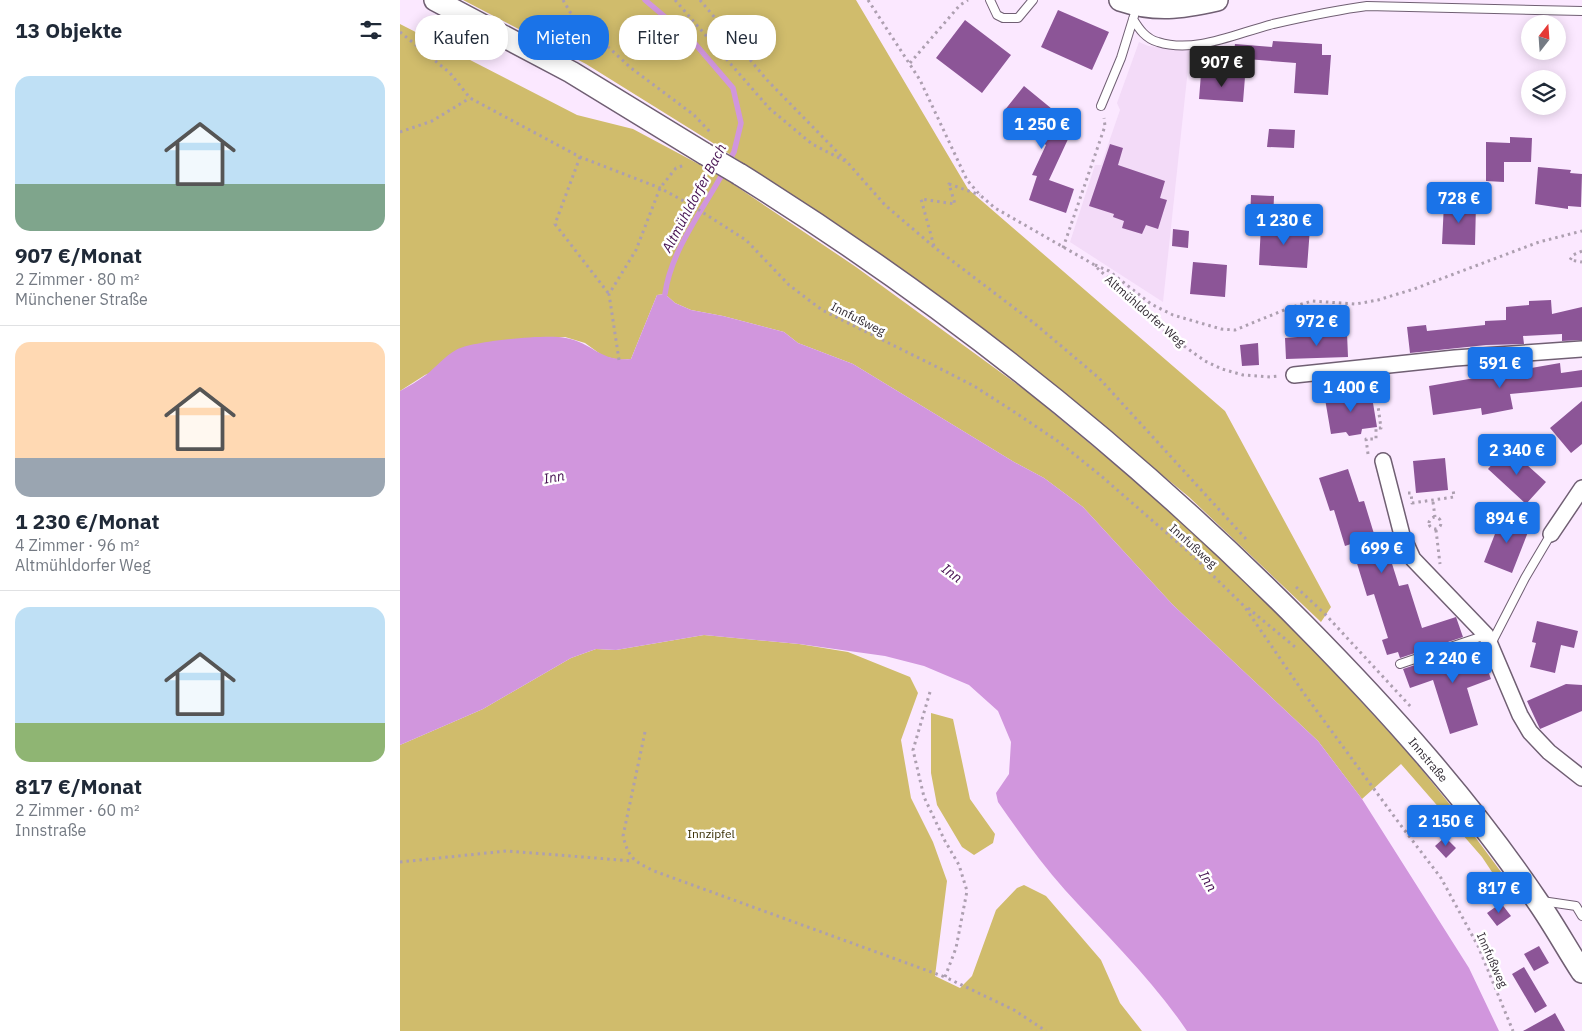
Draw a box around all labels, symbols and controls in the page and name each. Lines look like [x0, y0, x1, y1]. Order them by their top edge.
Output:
chip: Kaufen [415, 15, 508, 60]
chip: Mieten [518, 15, 609, 60]
chip: Filter [619, 15, 697, 60]
chip: Neu [707, 15, 776, 60]
north arrow [1521, 15, 1566, 60]
map controls [1521, 15, 1566, 115]
text: 13 Objekte [15, 16, 122, 44]
icon: filters [357, 16, 385, 44]
pin: 907 € [1187, 46, 1257, 88]
text: 907 € [1201, 52, 1243, 72]
button: layers [1521, 70, 1566, 115]
pin: 1 250 € [996, 108, 1088, 150]
icon: home [155, 109, 245, 199]
text: 1 250 € [1014, 114, 1070, 134]
water label: Altmühldorfer Bach [657, 140, 730, 256]
pin: 728 € [1424, 182, 1494, 224]
text: 728 € [1438, 188, 1480, 208]
pin: 1 230 € [1238, 204, 1330, 246]
text: 1 230 € [1256, 210, 1312, 230]
text: 907 €/Monat [15, 241, 142, 269]
text: 2 Zimmer · 80 m² [15, 269, 140, 289]
street label: Altmühldorfer Weg [1102, 272, 1189, 350]
text: Münchener Straße [15, 289, 148, 309]
street label: Innfußweg [829, 299, 888, 339]
pin: 972 € [1282, 304, 1352, 347]
text: 972 € [1296, 311, 1338, 331]
pin: 591 € [1465, 346, 1535, 389]
text: 591 € [1479, 353, 1521, 373]
pin: 1 400 € [1305, 370, 1397, 413]
icon: home [155, 374, 245, 464]
text: 1 400 € [1323, 377, 1379, 397]
pin: 2 340 € [1471, 434, 1563, 476]
text: 2 340 € [1489, 440, 1545, 460]
water label: Inn [542, 466, 566, 488]
pin: 894 € [1472, 502, 1542, 544]
text: 1 230 €/Monat [15, 507, 160, 535]
text: 894 € [1486, 508, 1528, 528]
street label: Innfußweg [1166, 520, 1221, 571]
pin: 699 € [1347, 532, 1417, 574]
text: 4 Zimmer · 96 m² [15, 535, 140, 555]
text: 699 € [1361, 538, 1403, 558]
text: Altmühldorfer Weg [15, 555, 151, 575]
water label: Inn [938, 559, 966, 587]
icon: home [155, 639, 245, 729]
pin: 2 240 € [1407, 642, 1499, 684]
text: 2 240 € [1425, 648, 1481, 668]
street label: Innstraße [1405, 734, 1452, 785]
text: 817 €/Monat [15, 772, 142, 800]
text: 2 Zimmer · 60 m² [15, 800, 140, 820]
pin: 2 150 € [1400, 804, 1492, 847]
text: 2 150 € [1418, 811, 1474, 831]
text: Innstraße [15, 820, 86, 840]
park label: Innzipfel [687, 826, 735, 841]
water label: Inn [1195, 867, 1221, 895]
pin: 817 € [1464, 872, 1534, 914]
text: 817 € [1478, 878, 1520, 898]
street label: Innfußweg [1474, 930, 1512, 990]

